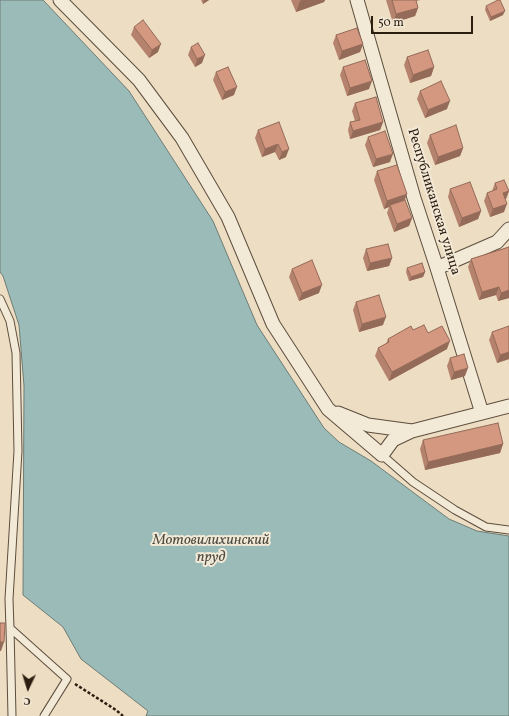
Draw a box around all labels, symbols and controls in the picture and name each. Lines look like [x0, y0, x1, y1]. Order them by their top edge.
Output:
scale bar [373, 8, 475, 34]
text: 50 m [378, 15, 404, 31]
street label: Республиканская улица [403, 127, 463, 277]
water label: Мотовилихинский пруд [153, 532, 269, 567]
north arrow [8, 668, 48, 708]
text: С [23, 693, 31, 708]

